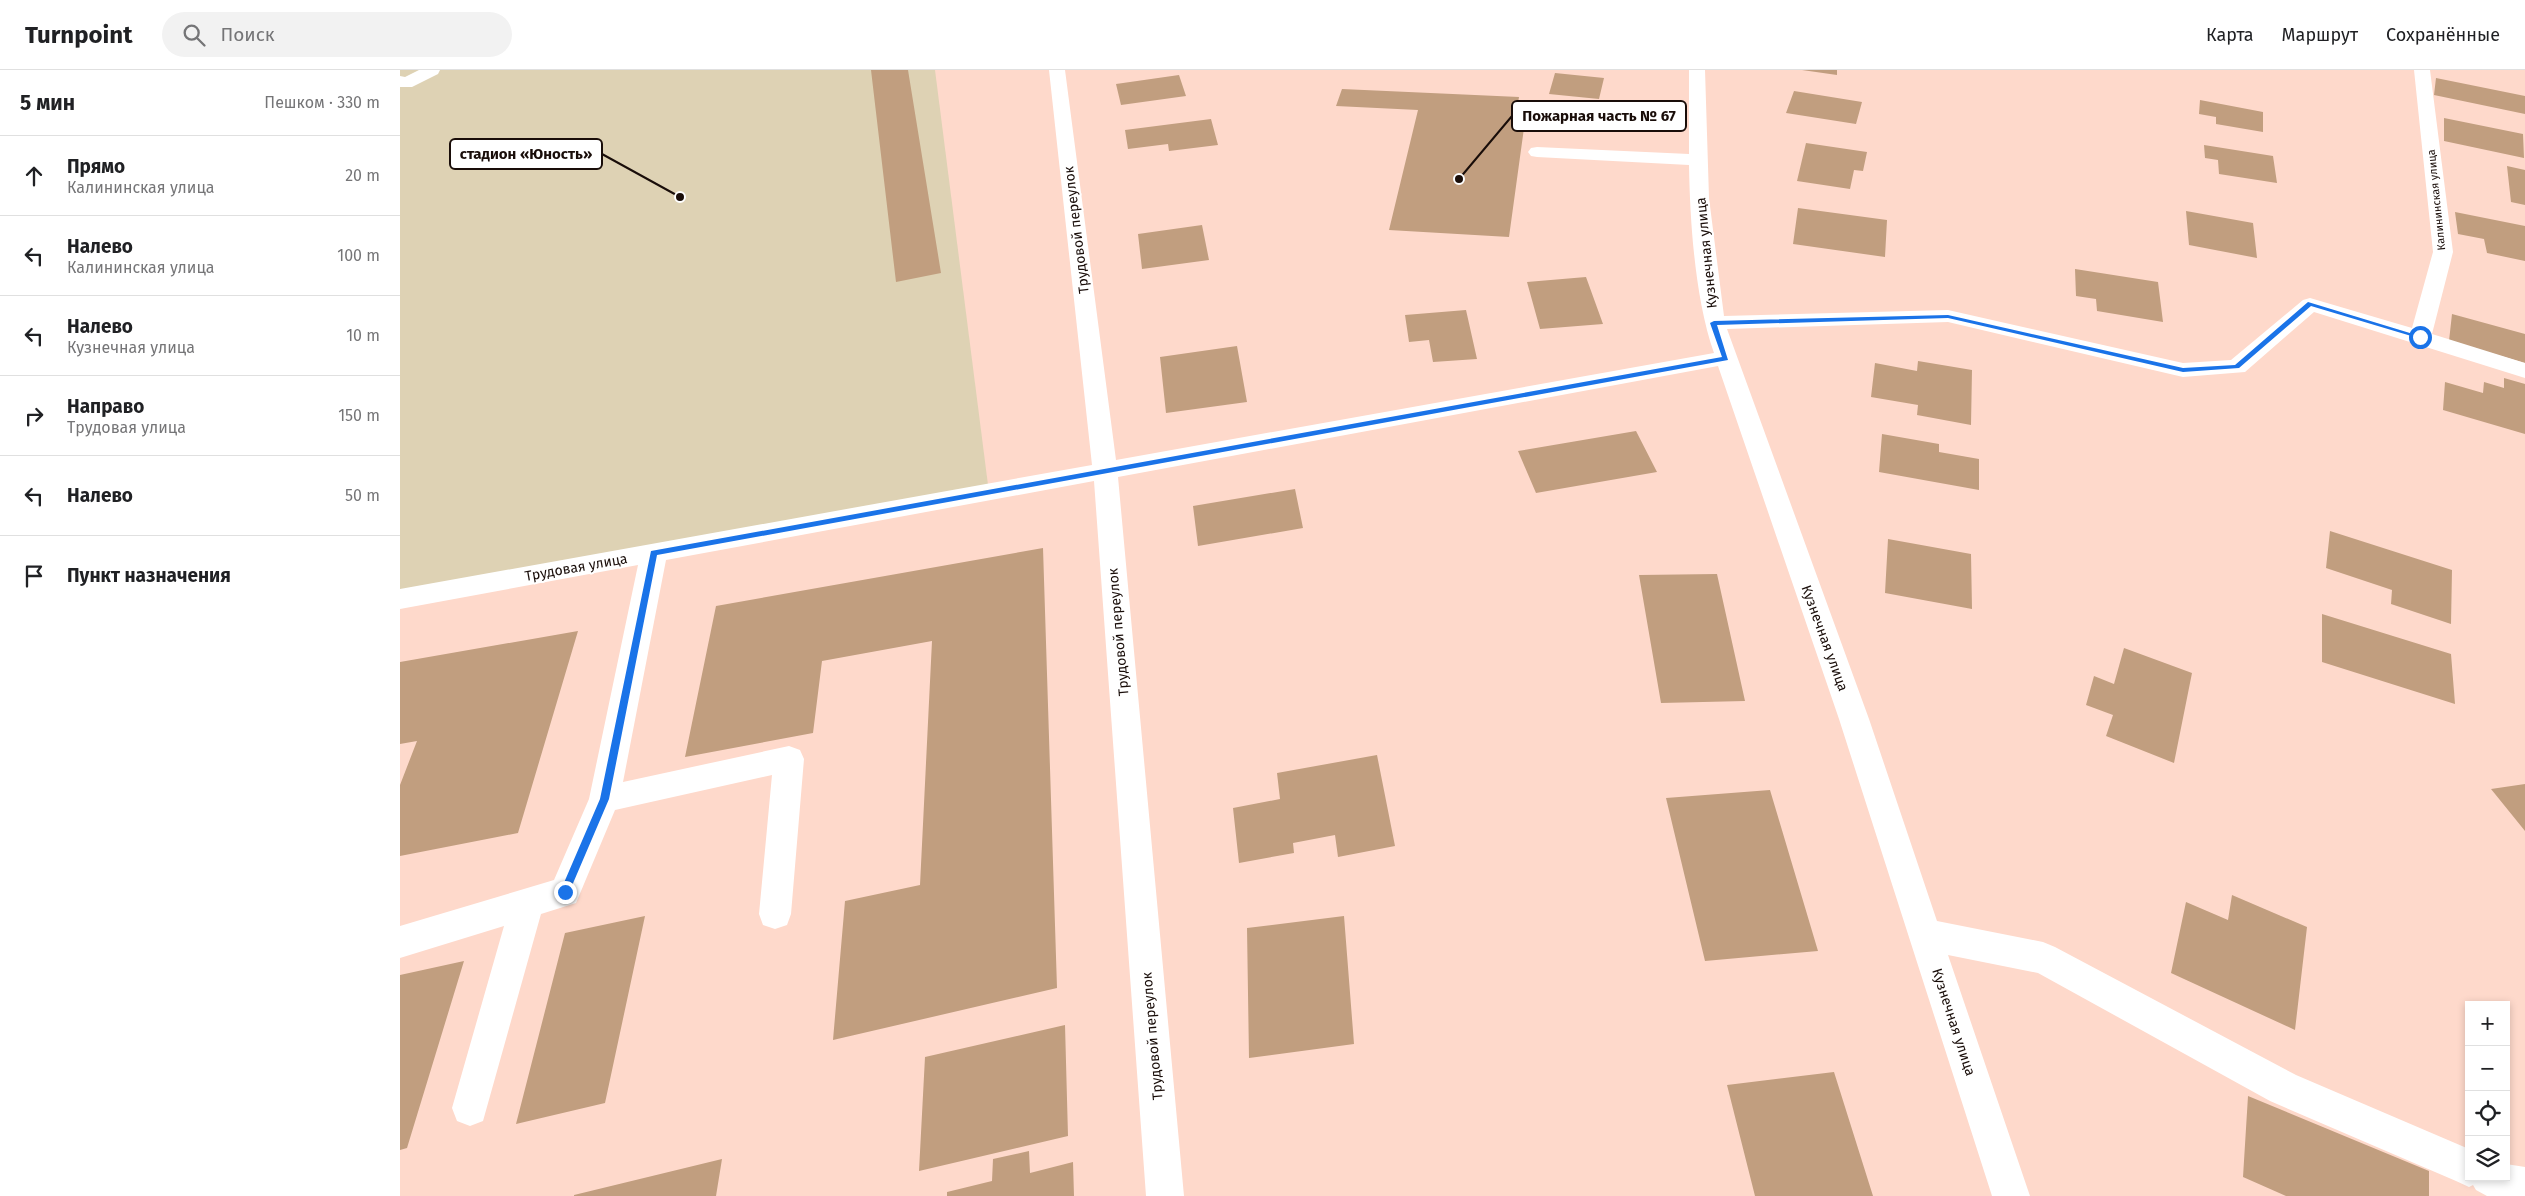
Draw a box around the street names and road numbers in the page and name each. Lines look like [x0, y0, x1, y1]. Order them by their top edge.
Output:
street label: Калининская улица [2425, 149, 2448, 251]
street label: Трудовой переулок [1060, 164, 1093, 295]
street label: Кузнечная улица [1692, 196, 1721, 309]
street label: Трудовая улица [523, 550, 629, 585]
street label: Трудовой переулок [1104, 567, 1133, 697]
street label: Кузнечная улица [1797, 583, 1852, 694]
street label: Кузнечная улица [1928, 966, 1979, 1078]
street label: Трудовой переулок [1138, 971, 1167, 1101]

